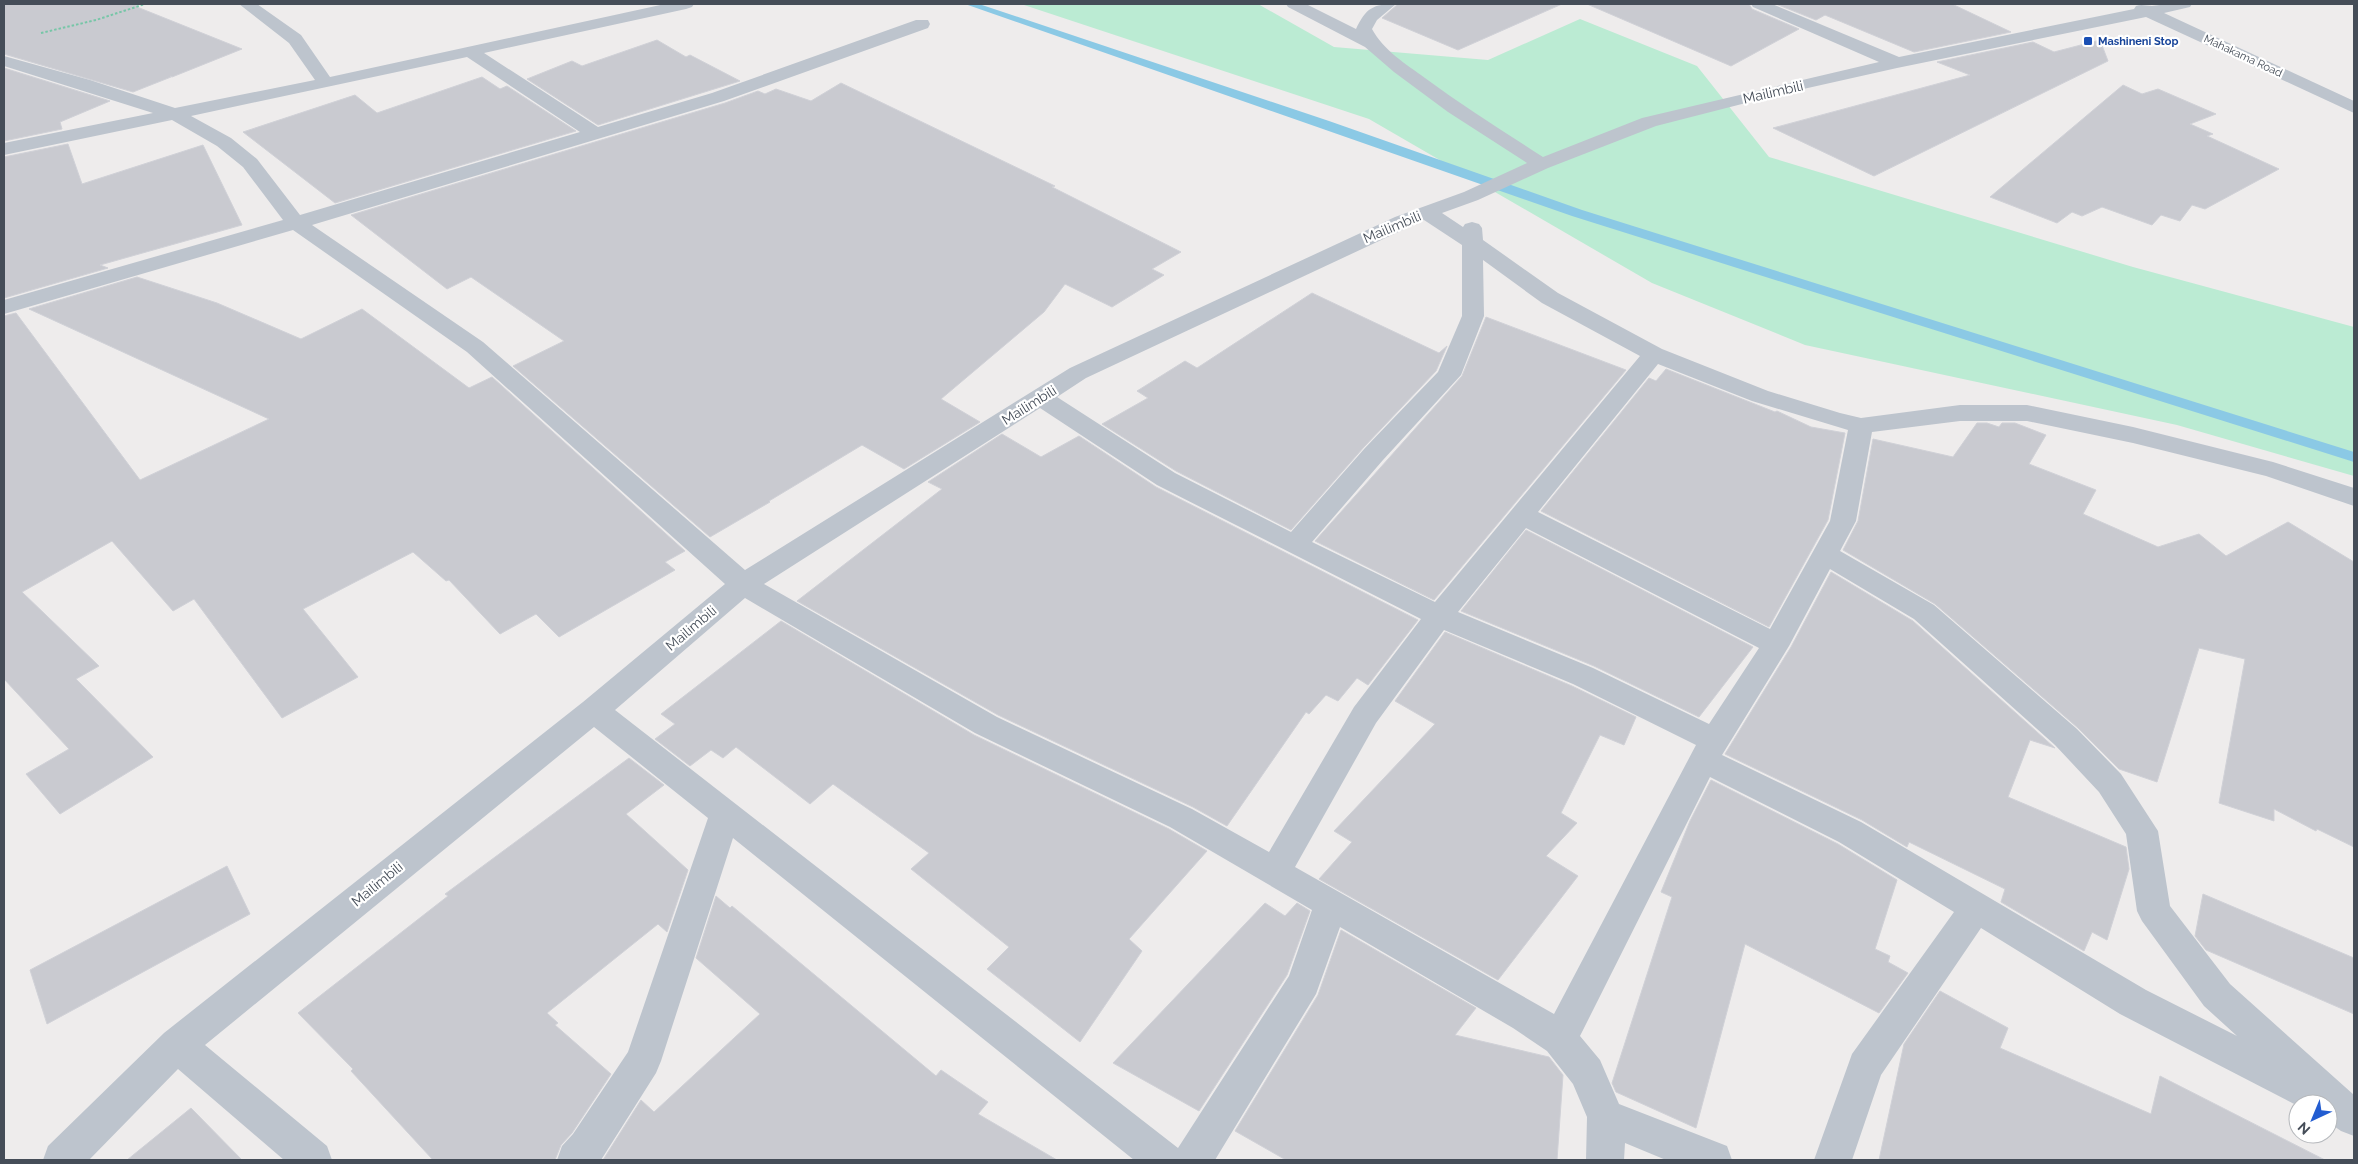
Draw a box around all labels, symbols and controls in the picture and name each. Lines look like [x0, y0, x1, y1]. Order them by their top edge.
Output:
street label: Mahakama Road [2202, 32, 2284, 80]
marker: Mashineni Stop [2082, 35, 2094, 47]
place label: Mashineni Stop [2098, 35, 2178, 48]
street label: Mailimbili [1741, 77, 1805, 107]
street label: Mailimbili [1361, 208, 1423, 246]
street label: Mailimbili [999, 382, 1059, 428]
street label: Mailimbili [662, 602, 720, 654]
street label: Mailimbili [348, 859, 406, 909]
north arrow [2288, 1094, 2338, 1144]
text: N [2295, 1119, 2313, 1138]

